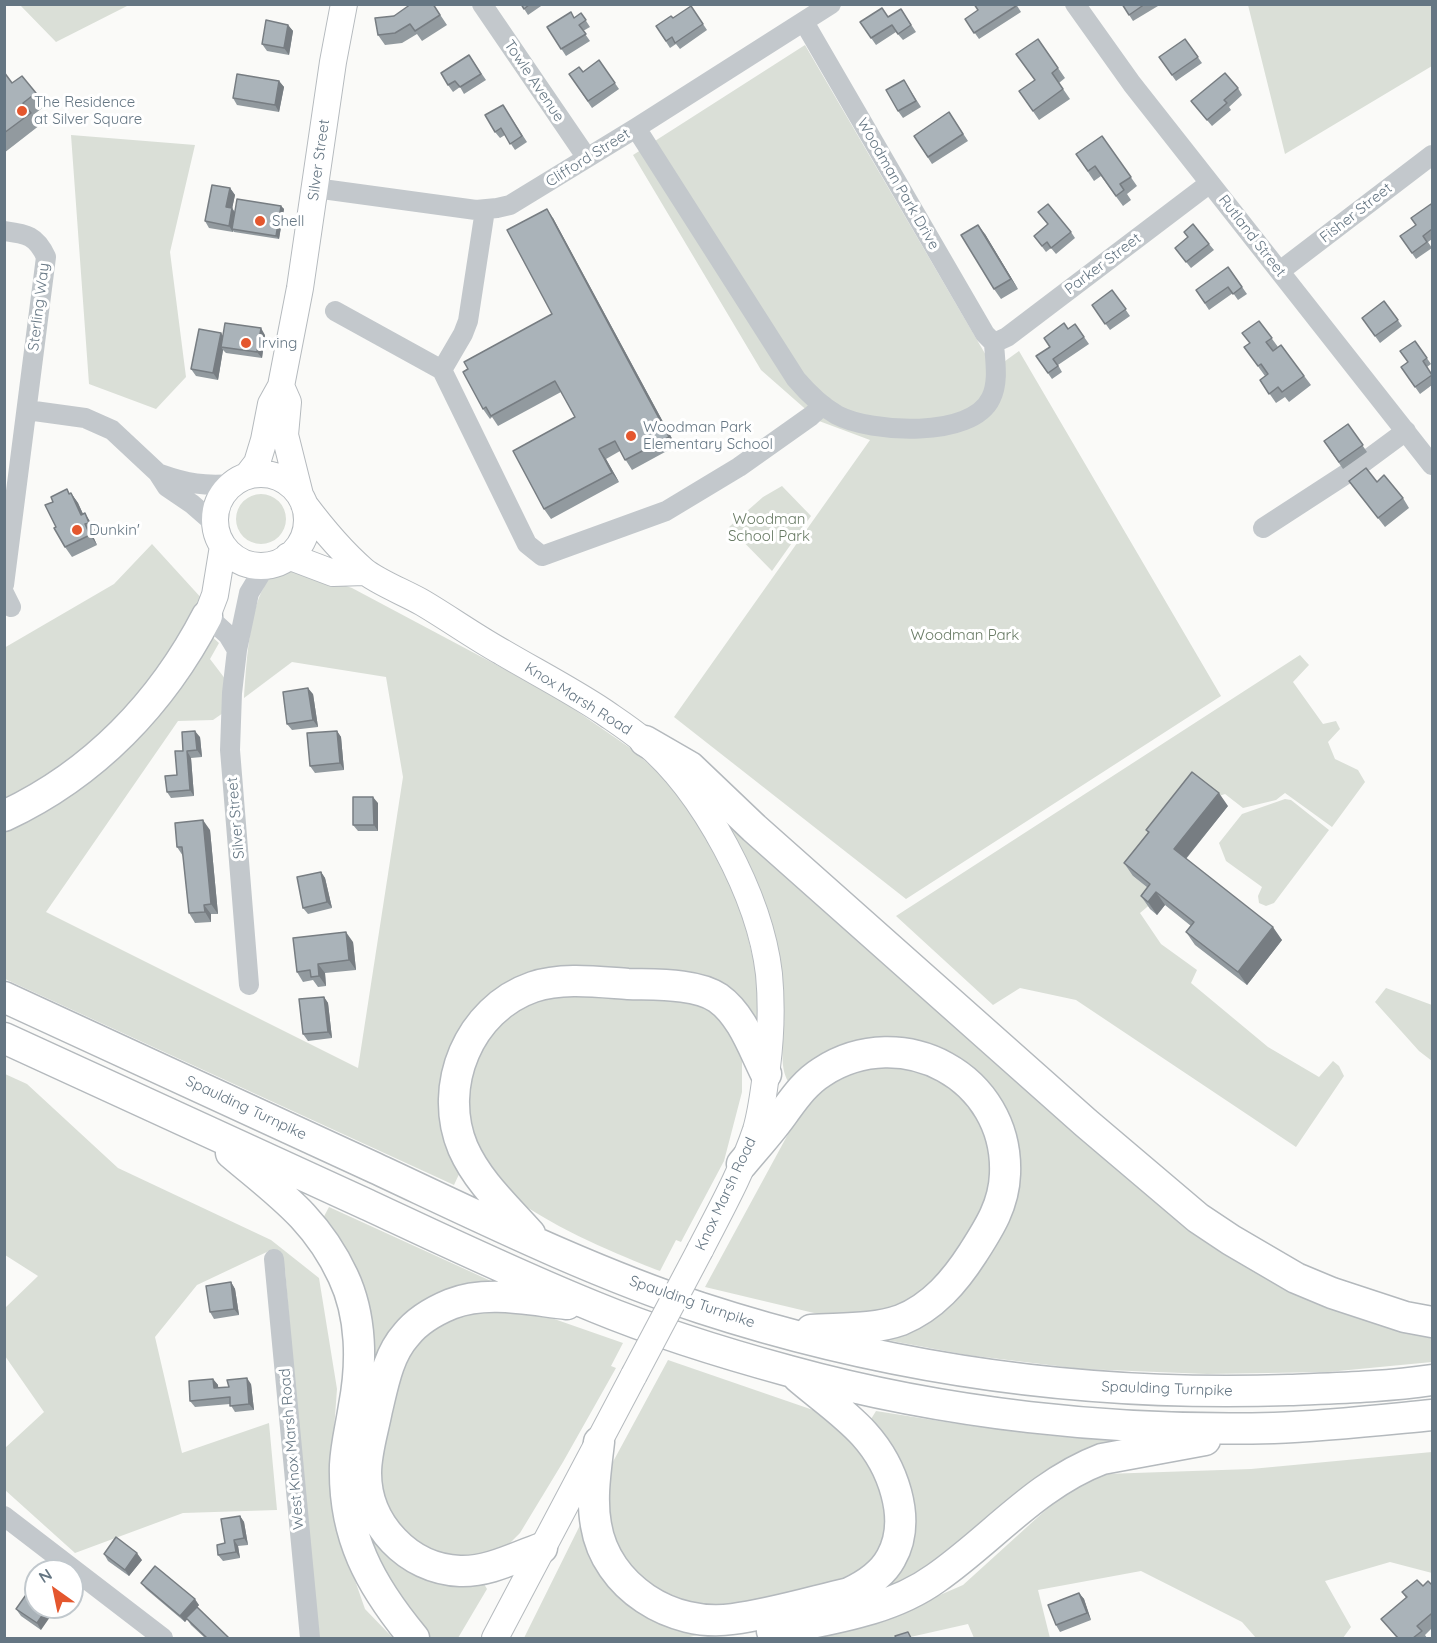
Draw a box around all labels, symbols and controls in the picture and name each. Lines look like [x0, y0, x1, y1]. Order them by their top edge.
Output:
street label: Towle Avenue [500, 37, 568, 125]
place label: The Residence at Silver Square [34, 93, 142, 128]
marker: The Residence at Silver Square [15, 104, 29, 118]
street label: Woodman Park Drive [853, 115, 943, 253]
street label: Silver Street [304, 118, 334, 202]
street label: Clifford Street [543, 125, 633, 191]
street label: Fisher Street [1316, 179, 1396, 247]
street label: Rutland Street [1214, 191, 1290, 281]
place label: Shell [272, 212, 304, 230]
marker: Shell [253, 214, 267, 228]
street label: Parker Street [1061, 230, 1145, 298]
street label: Sterling Way [25, 262, 53, 352]
place label: Irving [258, 334, 297, 352]
marker: Irving [239, 336, 253, 350]
place label: Woodman Park Elementary School [643, 418, 773, 453]
marker: Woodman Park Elementary School [624, 429, 638, 443]
park label: Woodman School Park [728, 510, 810, 545]
place label: Dunkin' [89, 521, 140, 539]
marker: Dunkin' [70, 523, 84, 537]
park label: Woodman Park [911, 626, 1019, 644]
street label: Knox Marsh Road [521, 659, 635, 739]
street label: Silver Street [223, 776, 249, 860]
street label: Spaulding Turnpike [183, 1072, 309, 1144]
street label: Knox Marsh Road [692, 1134, 760, 1254]
street label: Spaulding Turnpike [627, 1272, 757, 1332]
street label: West Knox Marsh Road [276, 1368, 308, 1530]
street label: Spaulding Turnpike [1101, 1378, 1233, 1400]
north arrow [24, 1559, 84, 1619]
text: N [35, 1564, 56, 1587]

